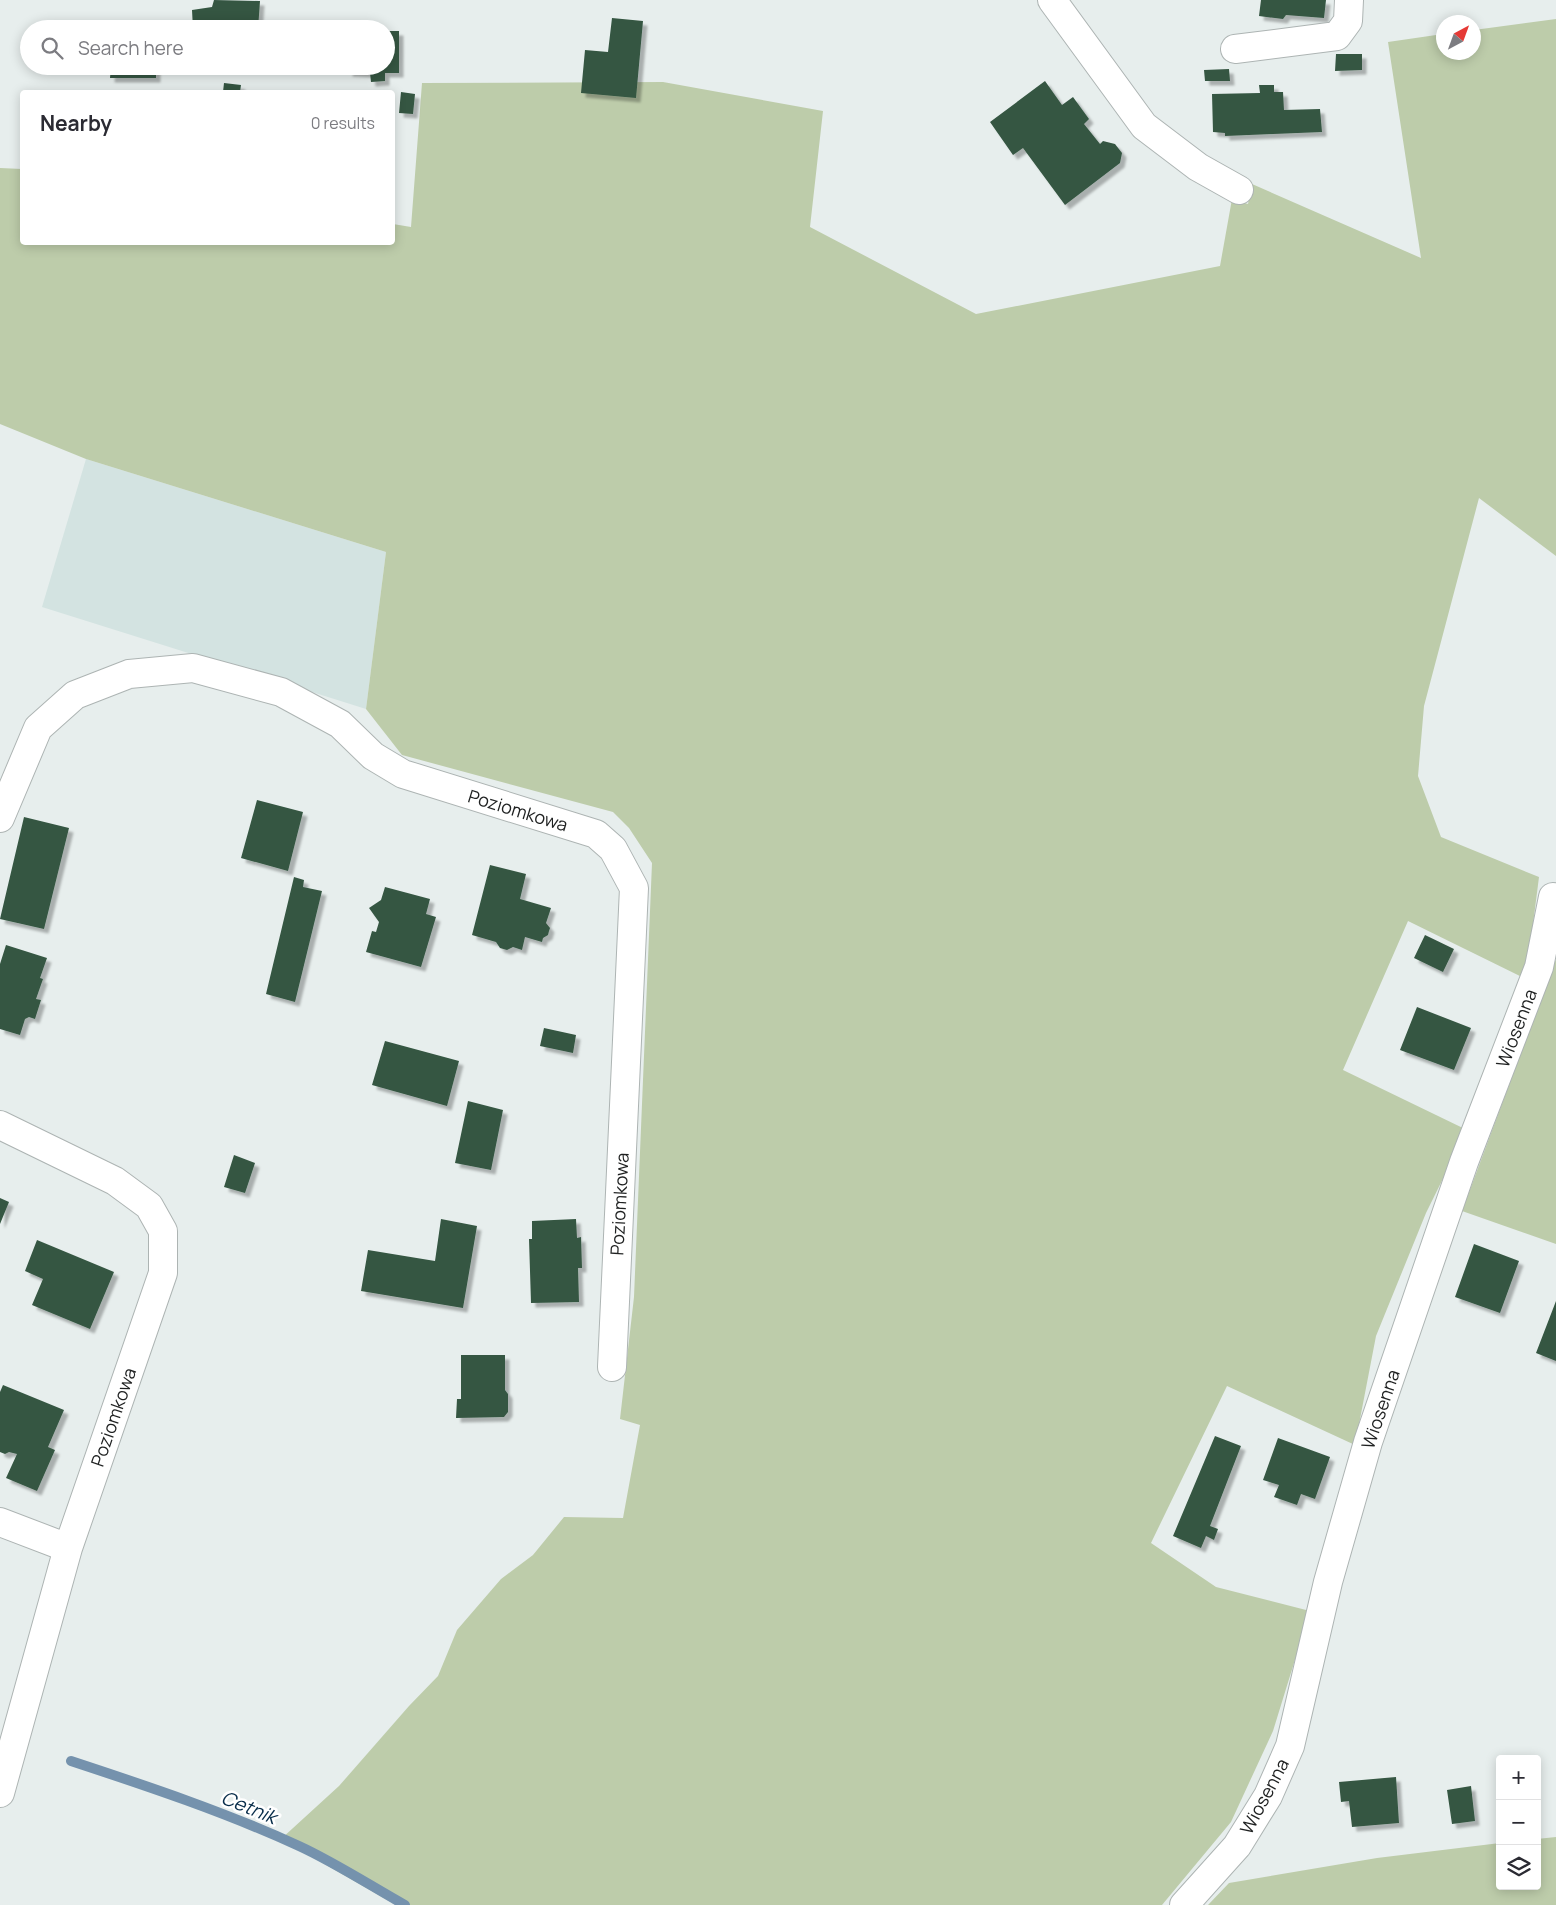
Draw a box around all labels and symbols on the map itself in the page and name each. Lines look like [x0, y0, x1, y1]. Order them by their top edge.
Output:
north arrow [1436, 15, 1481, 60]
street label: Poziomkowa [465, 783, 571, 837]
street label: Wiosenna [1490, 985, 1542, 1071]
street label: Poziomkowa [604, 1152, 634, 1256]
street label: Poziomkowa [85, 1364, 141, 1470]
street label: Wiosenna [1355, 1366, 1405, 1452]
street label: Wiosenna [1234, 1754, 1294, 1838]
water label: Cetnik [217, 1784, 283, 1831]

